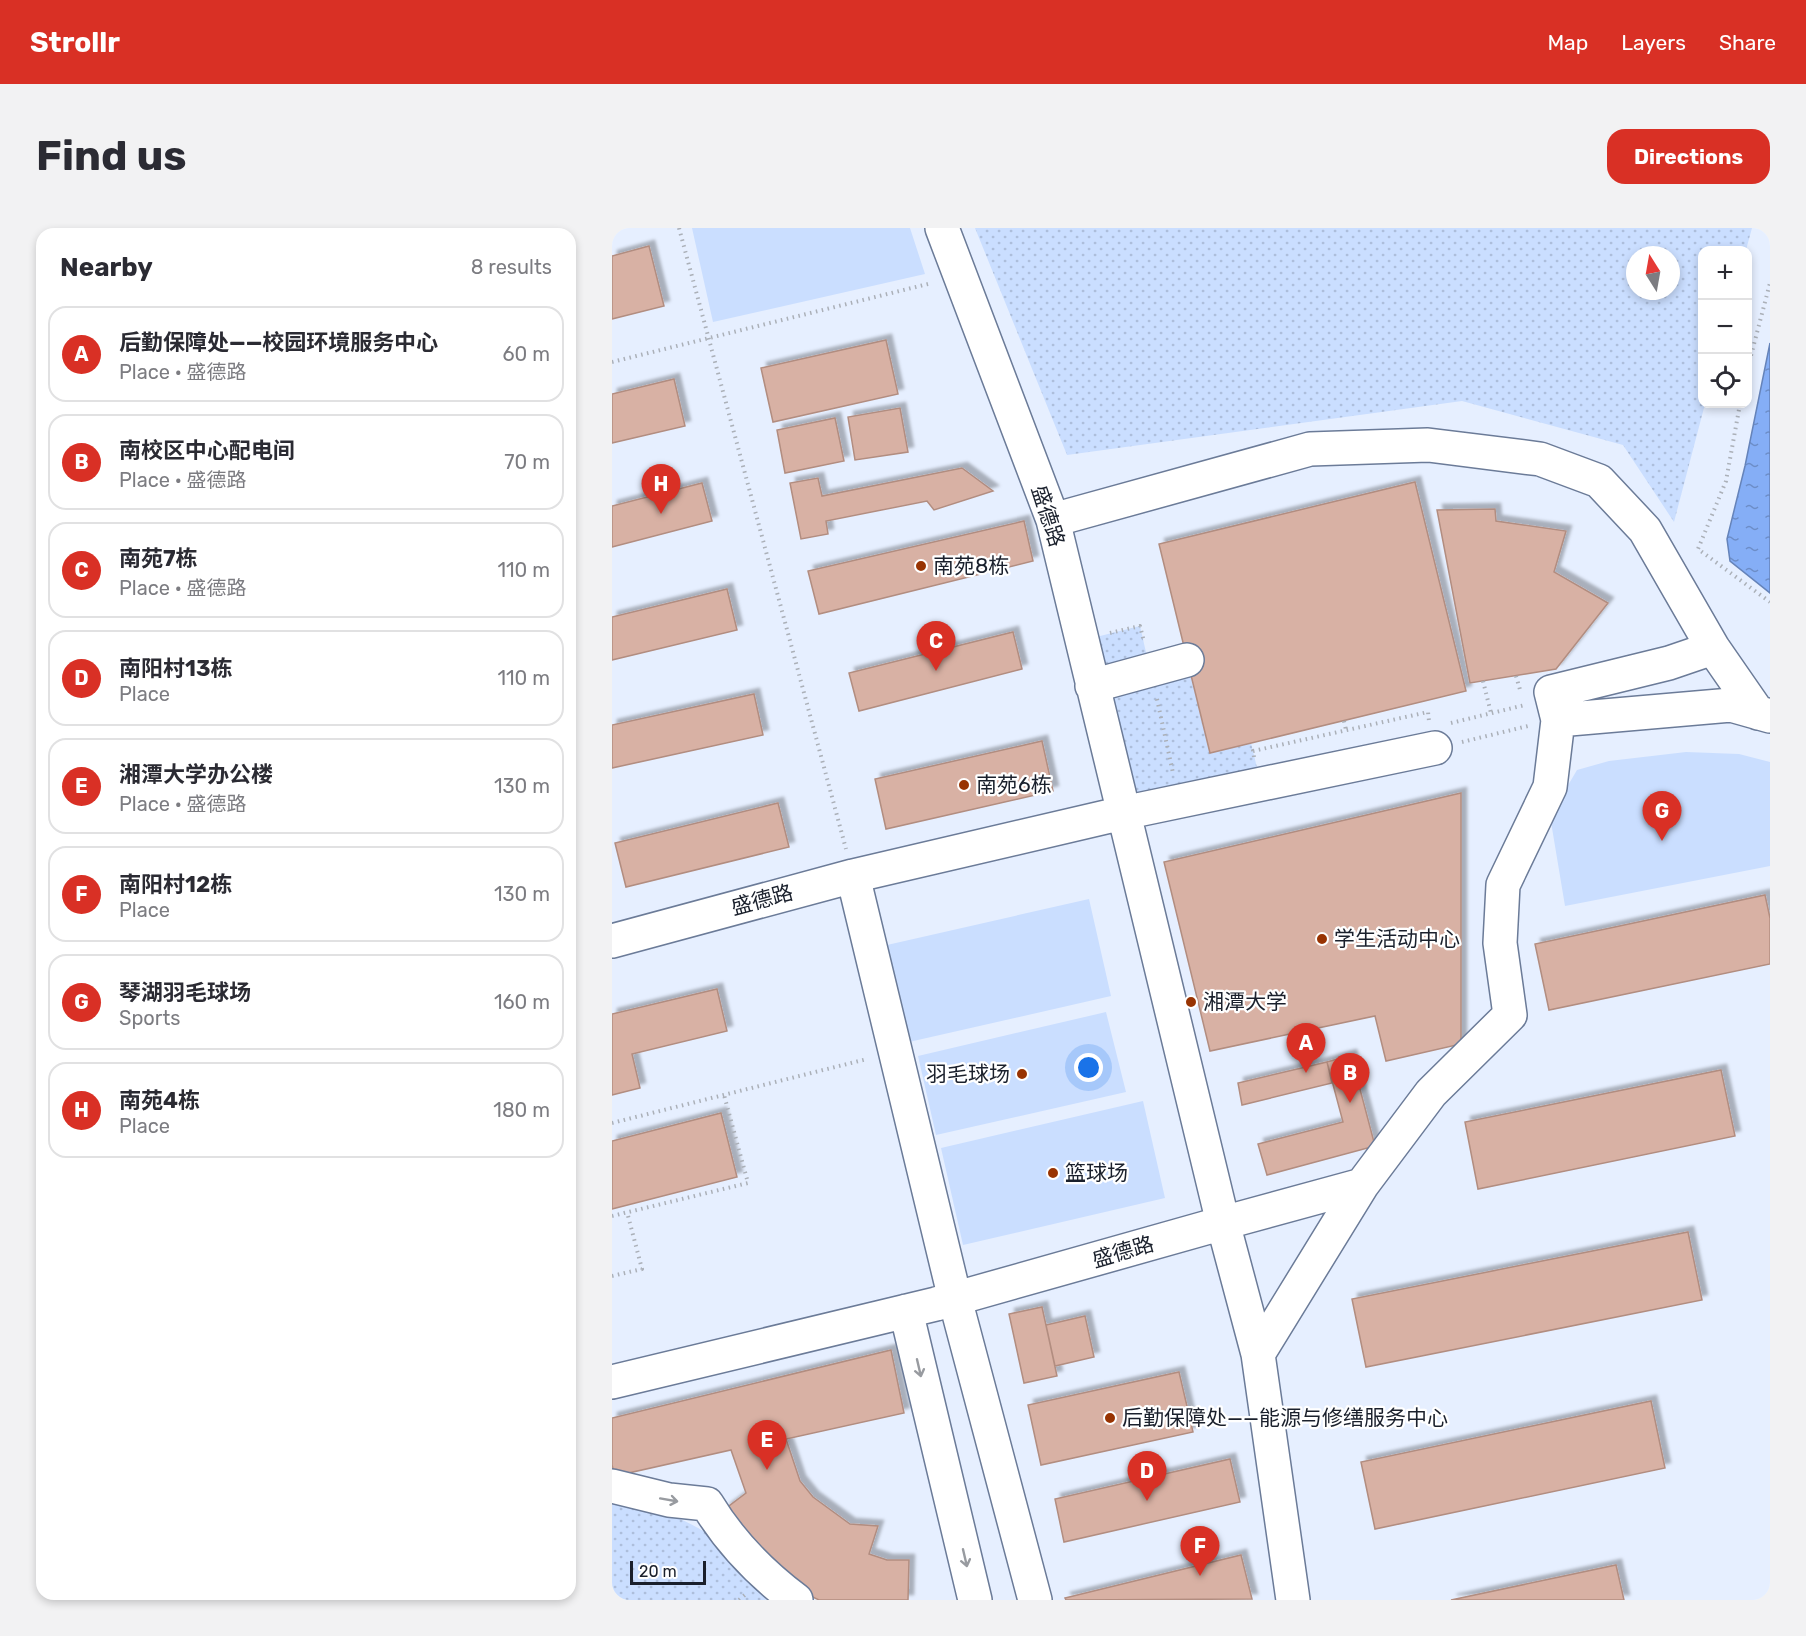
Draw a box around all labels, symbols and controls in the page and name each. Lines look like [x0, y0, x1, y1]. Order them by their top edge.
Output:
text: Strollr [30, 26, 120, 59]
text: Map [1547, 30, 1588, 55]
text: Layers [1621, 30, 1686, 55]
text: Share [1719, 30, 1776, 55]
button: Directions [1607, 129, 1770, 184]
text: Find us [36, 131, 187, 181]
north arrow [1626, 246, 1680, 300]
map controls [1698, 246, 1752, 408]
button: + [1698, 246, 1752, 300]
text: Nearby [60, 252, 153, 283]
text: 8 results [471, 255, 552, 279]
button: − [1698, 300, 1752, 354]
text: 后勤保障处——校园环境服务中心 [119, 329, 438, 356]
text: A [74, 342, 89, 366]
text: 60 m [503, 342, 550, 366]
button: locate [1698, 354, 1752, 408]
text: Place · 盛德路 [119, 360, 246, 384]
text: 南校区中心配电间 [119, 437, 295, 464]
text: B [74, 450, 89, 474]
text: 70 m [504, 450, 550, 474]
pin: H [641, 464, 680, 514]
text: Place · 盛德路 [119, 468, 246, 492]
street label: 盛德路 [1027, 482, 1070, 550]
text: 南苑7栋 [119, 545, 198, 572]
place label: 南苑8栋 [933, 553, 1009, 578]
text: C [74, 558, 89, 582]
text: 110 m [498, 558, 550, 582]
marker: 南苑8栋 [914, 559, 928, 573]
text: Place · 盛德路 [119, 576, 246, 600]
pin: C [916, 622, 956, 671]
text: 南阳村13栋 [119, 655, 232, 682]
text: D [74, 666, 89, 690]
text: 110 m [498, 666, 550, 690]
text: Place [119, 682, 170, 706]
text: 湘潭大学办公楼 [119, 761, 273, 788]
place label: 南苑6栋 [976, 772, 1052, 797]
text: E [75, 774, 88, 798]
text: 130 m [494, 774, 550, 798]
marker: 南苑6栋 [957, 778, 971, 792]
text: Place · 盛德路 [119, 792, 246, 816]
pin: G [1642, 792, 1682, 841]
text: 南阳村12栋 [119, 871, 232, 898]
street label: 盛德路 [728, 879, 796, 920]
text: F [75, 882, 88, 906]
text: 130 m [494, 882, 550, 906]
text: Place [119, 898, 170, 922]
place label: 学生活动中心 [1334, 926, 1460, 951]
marker: 学生活动中心 [1315, 932, 1329, 946]
text: 琴湖羽毛球场 [119, 979, 251, 1006]
place label: 湘潭大学 [1203, 989, 1287, 1014]
text: G [74, 990, 89, 1014]
text: 160 m [494, 990, 550, 1014]
marker: 湘潭大学 [1184, 995, 1198, 1009]
text: Sports [119, 1006, 180, 1030]
pin: A [1286, 1024, 1326, 1073]
your location [1074, 1053, 1103, 1082]
pin: B [1330, 1054, 1370, 1103]
place label: 羽毛球场 [926, 1061, 1010, 1086]
marker: 羽毛球场 [1015, 1067, 1029, 1081]
text: 南苑4栋 [119, 1087, 200, 1114]
text: H [74, 1098, 89, 1122]
text: 180 m [493, 1098, 550, 1122]
text: Place [119, 1114, 170, 1138]
place label: 篮球场 [1065, 1160, 1128, 1185]
marker: 篮球场 [1046, 1166, 1060, 1180]
street label: 盛德路 [1089, 1231, 1157, 1272]
one-way arrow [914, 1358, 926, 1377]
place label: 后勤保障处——能源与修缮服务中心 [1122, 1405, 1448, 1430]
marker: 后勤保障处——能源与修缮服务中心 [1103, 1411, 1117, 1425]
pin: E [748, 1420, 786, 1470]
pin: D [1128, 1452, 1166, 1501]
one-way arrow [659, 1494, 678, 1505]
pin: F [1180, 1526, 1220, 1576]
one-way arrow [959, 1548, 971, 1567]
scale bar [630, 1558, 706, 1586]
text: 20 m [639, 1562, 677, 1581]

